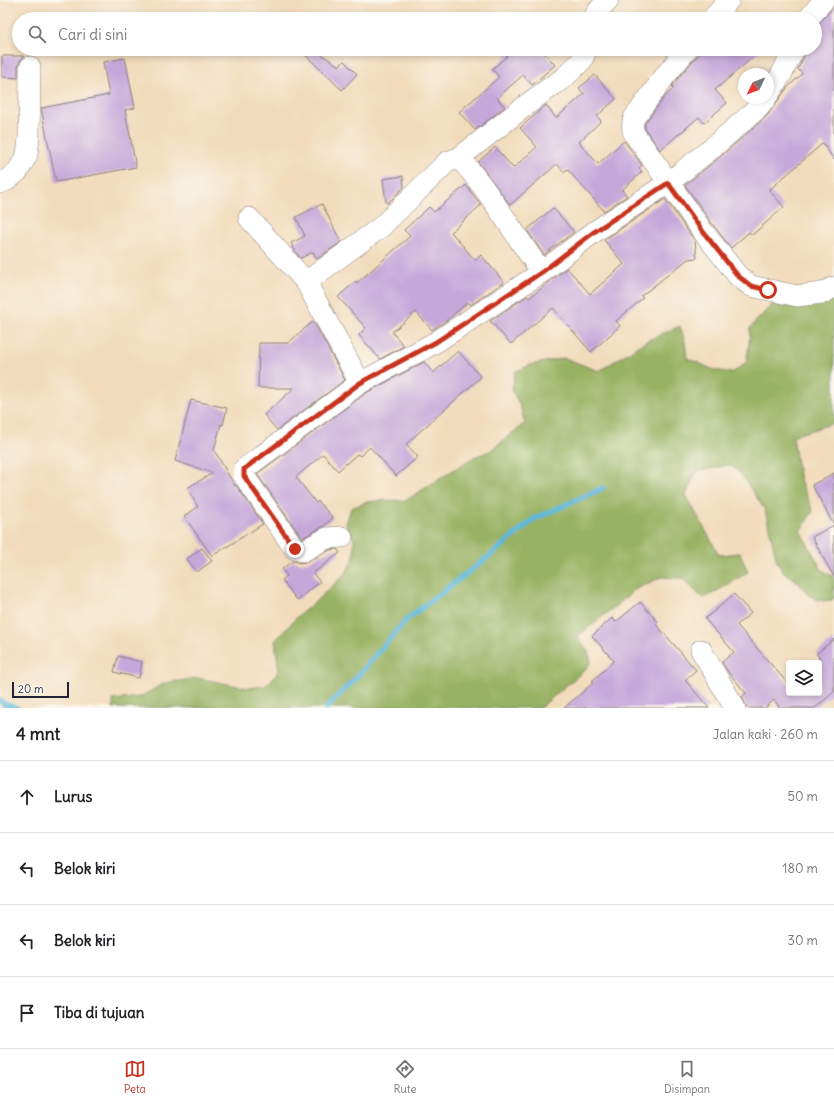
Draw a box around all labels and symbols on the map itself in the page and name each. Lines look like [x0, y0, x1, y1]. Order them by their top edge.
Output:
north arrow [738, 68, 774, 104]
route start [759, 281, 777, 299]
route end [286, 540, 304, 558]
scale bar [12, 680, 69, 699]

